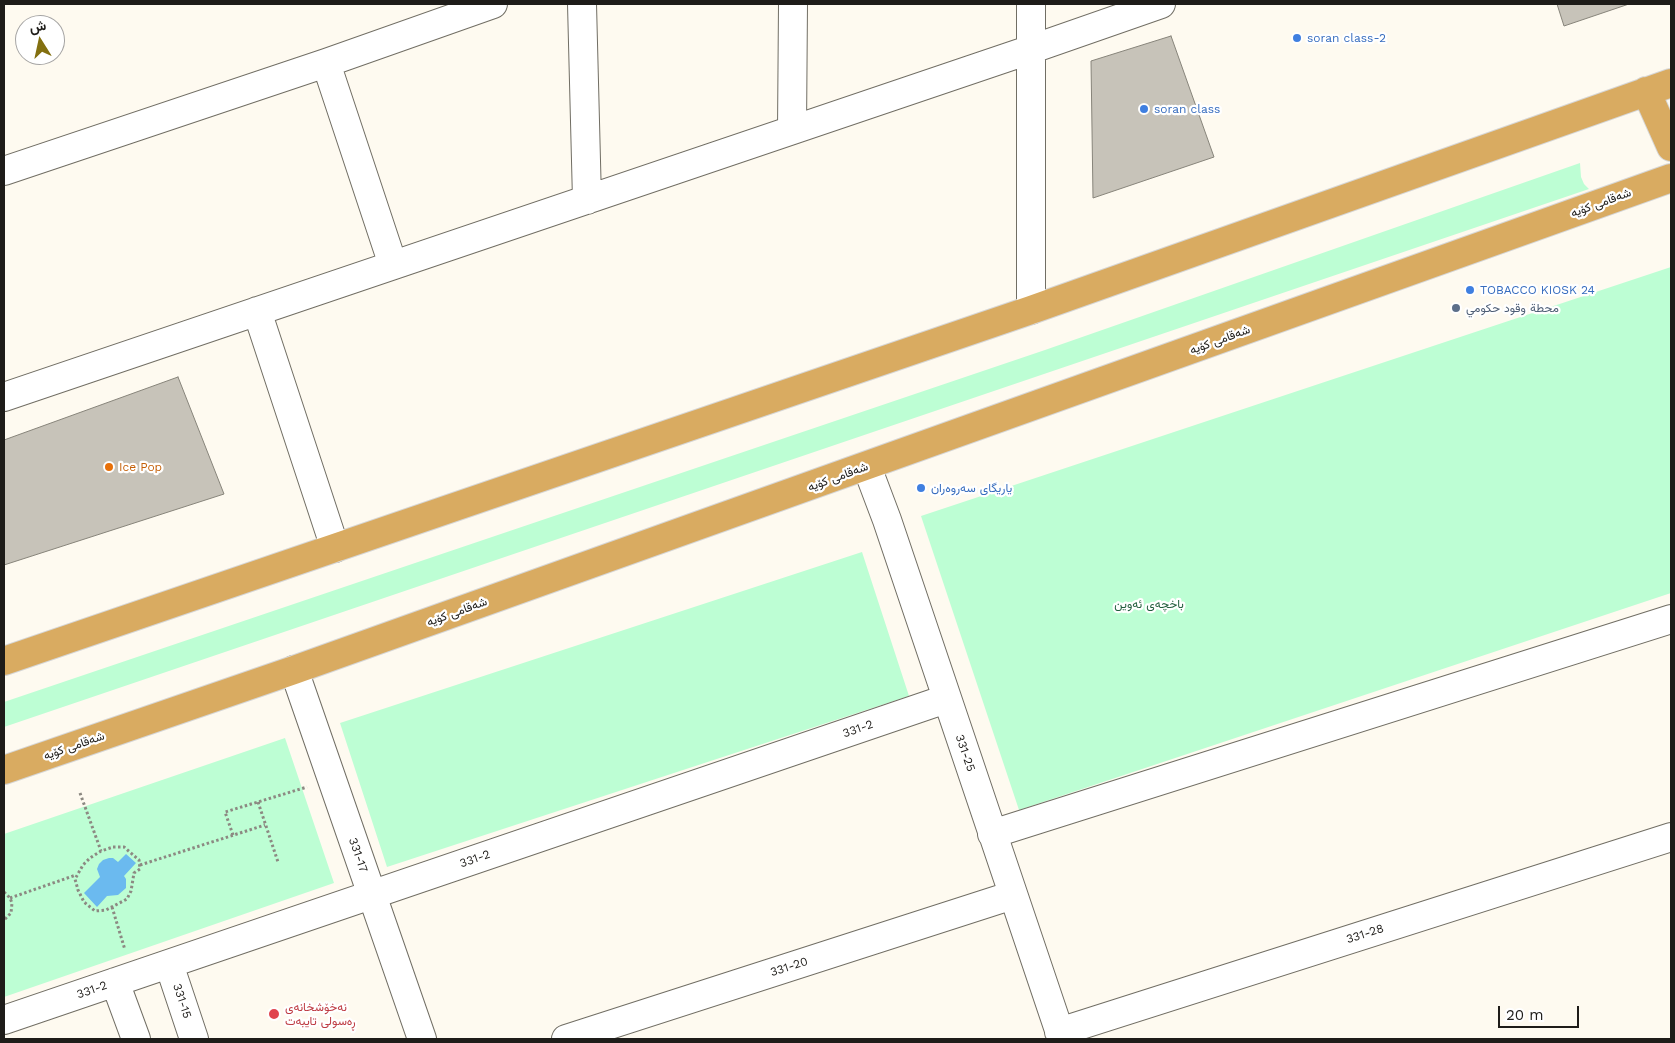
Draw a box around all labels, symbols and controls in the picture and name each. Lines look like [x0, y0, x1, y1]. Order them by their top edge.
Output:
north arrow [15, 15, 65, 65]
text: ش [28, 17, 47, 36]
place label: soran class-2 [1307, 31, 1386, 45]
marker: soran class-2 [1291, 32, 1303, 44]
place label: soran class [1154, 102, 1220, 116]
marker: soran class [1138, 103, 1150, 115]
street label: شەقامی کۆیە [1569, 185, 1633, 221]
place label: TOBACCO KIOSK 24 [1480, 283, 1595, 297]
marker: TOBACCO KIOSK 24 [1464, 284, 1476, 296]
place label: محطة وقود حكومي [1466, 301, 1559, 315]
marker: محطة وقود حكومي [1450, 302, 1462, 314]
street label: شەقامی کۆیە [1188, 322, 1252, 358]
street label: شەقامی کۆیە [806, 459, 870, 495]
place label: Ice Pop [119, 460, 162, 474]
marker: Ice Pop [103, 461, 115, 473]
place label: یاریگای سەروەران [931, 481, 1012, 495]
marker: یاریگای سەروەران [915, 482, 927, 494]
street label: شەقامی کۆیە [425, 594, 489, 630]
park label: باخچەی ئەوین [1114, 597, 1184, 611]
street label: 331-2 [841, 717, 875, 741]
street label: شەقامی کۆیە [42, 729, 106, 763]
street label: 331-25 [952, 733, 978, 773]
street label: 331-17 [345, 836, 371, 874]
street label: 331-2 [458, 847, 492, 871]
street label: 331-28 [1344, 921, 1386, 947]
street label: 331-20 [768, 954, 810, 980]
street label: 331-2 [75, 978, 109, 1002]
street label: 331-15 [170, 982, 194, 1020]
scale bar [1500, 996, 1581, 1028]
place label: نەخۆشخانەی ڕەسولی تایبەت [285, 1000, 356, 1028]
text: 20 m [1506, 1006, 1544, 1024]
marker: نەخۆشخانەی ڕەسولی تایبەت [267, 1007, 281, 1021]

